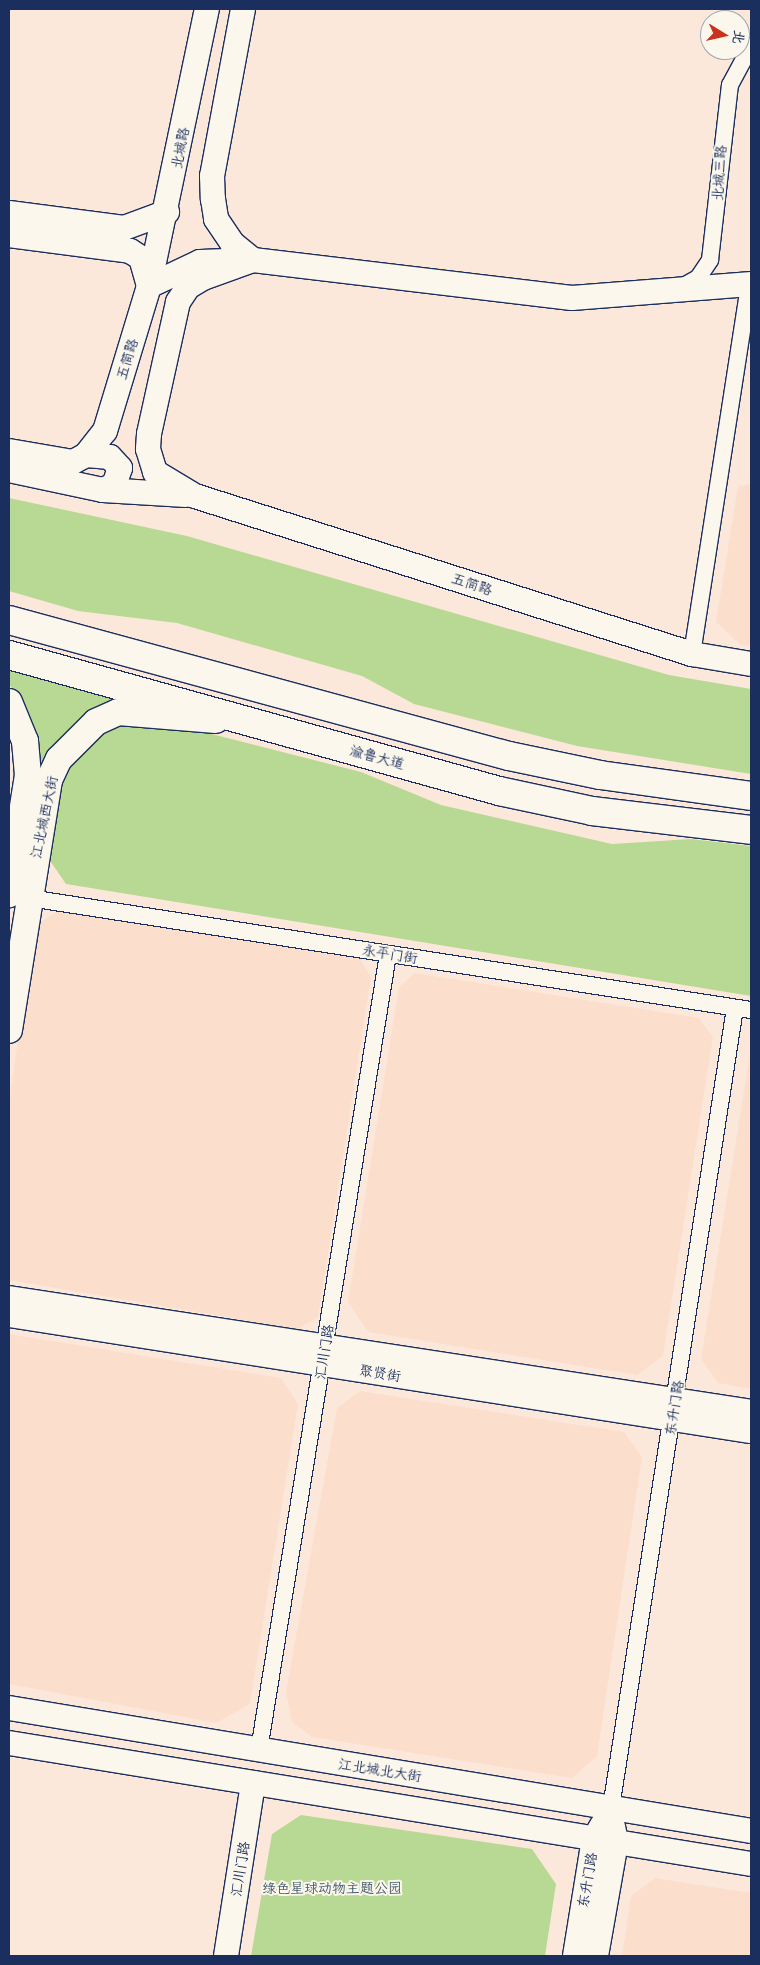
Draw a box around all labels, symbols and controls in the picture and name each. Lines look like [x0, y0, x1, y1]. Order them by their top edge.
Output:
north arrow [700, 10, 750, 60]
text: 北 [728, 29, 751, 46]
street label: 北城路 [168, 126, 192, 170]
street label: 北城三路 [709, 144, 729, 202]
street label: 五简路 [113, 336, 141, 382]
street label: 五简路 [449, 570, 495, 598]
street label: 渝鲁大道 [348, 742, 406, 772]
street label: 江北城西大街 [27, 774, 61, 860]
street label: 永平门街 [361, 941, 419, 967]
street label: 汇川门路 [311, 1323, 337, 1381]
street label: 聚贤街 [358, 1361, 402, 1385]
street label: 东升门路 [661, 1379, 687, 1437]
street label: 江北城北大街 [337, 1755, 423, 1785]
street label: 汇川门路 [227, 1840, 253, 1898]
street label: 东升门路 [574, 1851, 600, 1909]
park label: 绿色星球动物主题公园 [262, 1880, 402, 1896]

